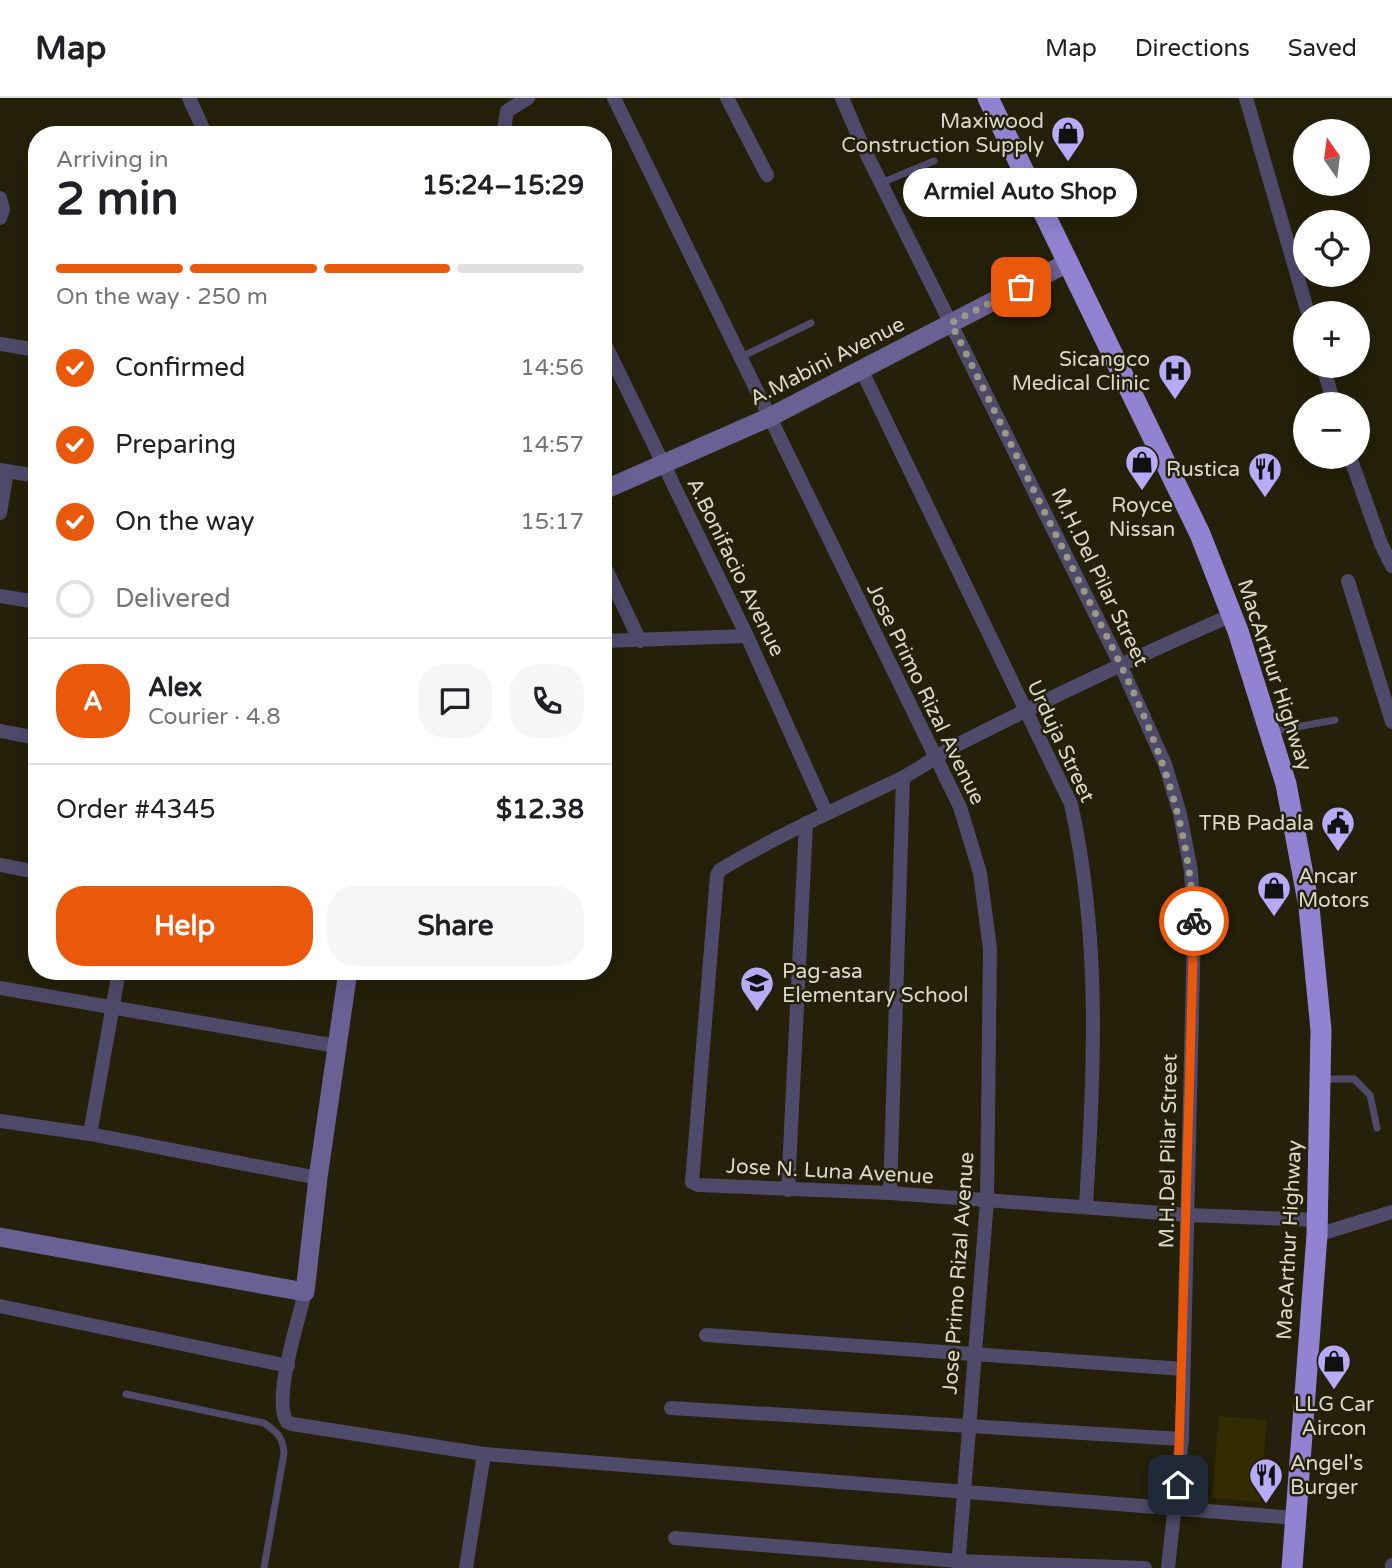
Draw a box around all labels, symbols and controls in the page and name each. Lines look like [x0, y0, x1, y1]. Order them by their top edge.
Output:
text: Map [35, 29, 106, 68]
text: Map [1045, 34, 1097, 63]
text: Directions [1135, 34, 1250, 63]
text: Saved [1288, 34, 1357, 63]
place label: Maxiwood Construction Supply [841, 109, 1044, 158]
shop icon: Maxiwood Construction Supply [1049, 114, 1087, 163]
north arrow [1293, 119, 1370, 196]
map controls [1293, 119, 1370, 469]
text: Arriving in [56, 146, 169, 174]
callout: Armiel Auto Shop [904, 168, 1138, 217]
text: 15:24–15:29 [422, 170, 584, 201]
text: 2 min [56, 172, 179, 227]
text: Armiel Auto Shop [923, 178, 1117, 206]
button: locate [1293, 210, 1370, 287]
pin [991, 257, 1051, 317]
icon: bag [1002, 268, 1040, 306]
text: On the way · 250 m [56, 283, 268, 311]
button: + [1293, 301, 1370, 378]
street label: A.Mabini Avenue [746, 312, 909, 411]
place label: Sicangco Medical Clinic [1012, 347, 1150, 396]
icon: check [56, 349, 94, 387]
text: Confirmed [115, 352, 245, 383]
hospital icon: Sicangco Medical Clinic [1156, 352, 1194, 401]
text: 14:56 [520, 354, 584, 382]
button: − [1293, 392, 1370, 469]
icon: check [56, 426, 94, 464]
text: Preparing [115, 429, 236, 460]
text: 14:57 [520, 431, 584, 459]
shop icon: Royce Nissan [1123, 443, 1161, 492]
restaurant icon: Rustica [1246, 450, 1284, 499]
place label: Rustica [1166, 457, 1240, 482]
street label: A.Bonifacio Avenue [681, 474, 790, 661]
street label: M.H.Del Pilar Street [1046, 484, 1153, 670]
place label: Royce Nissan [1109, 493, 1175, 542]
icon: check [56, 503, 94, 541]
text: On the way [115, 506, 255, 537]
text: 15:17 [520, 508, 584, 536]
street label: MacArthur Highway [1232, 576, 1317, 774]
street label: Jose Primo Rizal Avenue [861, 580, 990, 809]
text: Delivered [115, 583, 231, 614]
button: chat [418, 664, 492, 738]
button: phone [510, 664, 584, 738]
text: Alex [148, 672, 202, 703]
street label: Urduja Street [1021, 676, 1100, 806]
text: A [83, 686, 103, 717]
text: Courier · 4.8 [148, 703, 281, 731]
text: Order #4345 [56, 794, 216, 825]
text: $12.38 [496, 794, 584, 825]
public building icon: TRB Padala [1319, 804, 1357, 853]
place label: TRB Padala [1199, 811, 1314, 836]
place label: Ancar Motors [1298, 864, 1369, 913]
shop icon: Ancar Motors [1255, 869, 1293, 918]
button: Help [56, 886, 313, 966]
button: Share [327, 886, 584, 966]
courier [1159, 886, 1229, 956]
icon: bike [1175, 902, 1213, 940]
place label: Pag-asa Elementary School [782, 959, 969, 1008]
school or university icon: Pag-asa Elementary School [738, 964, 776, 1013]
street label: M.H.Del Pilar Street [1154, 1053, 1183, 1249]
street label: MacArthur Highway [1272, 1140, 1307, 1341]
street label: Jose Primo Rizal Avenue [938, 1151, 979, 1395]
street label: Jose N. Luna Avenue [726, 1154, 935, 1189]
shop icon: LLG Car Aircon [1315, 1342, 1353, 1391]
place label: LLG Car Aircon [1294, 1392, 1374, 1441]
place label: Angel's Burger [1290, 1451, 1363, 1500]
pin [1148, 1455, 1208, 1515]
restaurant icon: Angel's Burger [1247, 1456, 1285, 1505]
icon: home [1159, 1466, 1197, 1504]

